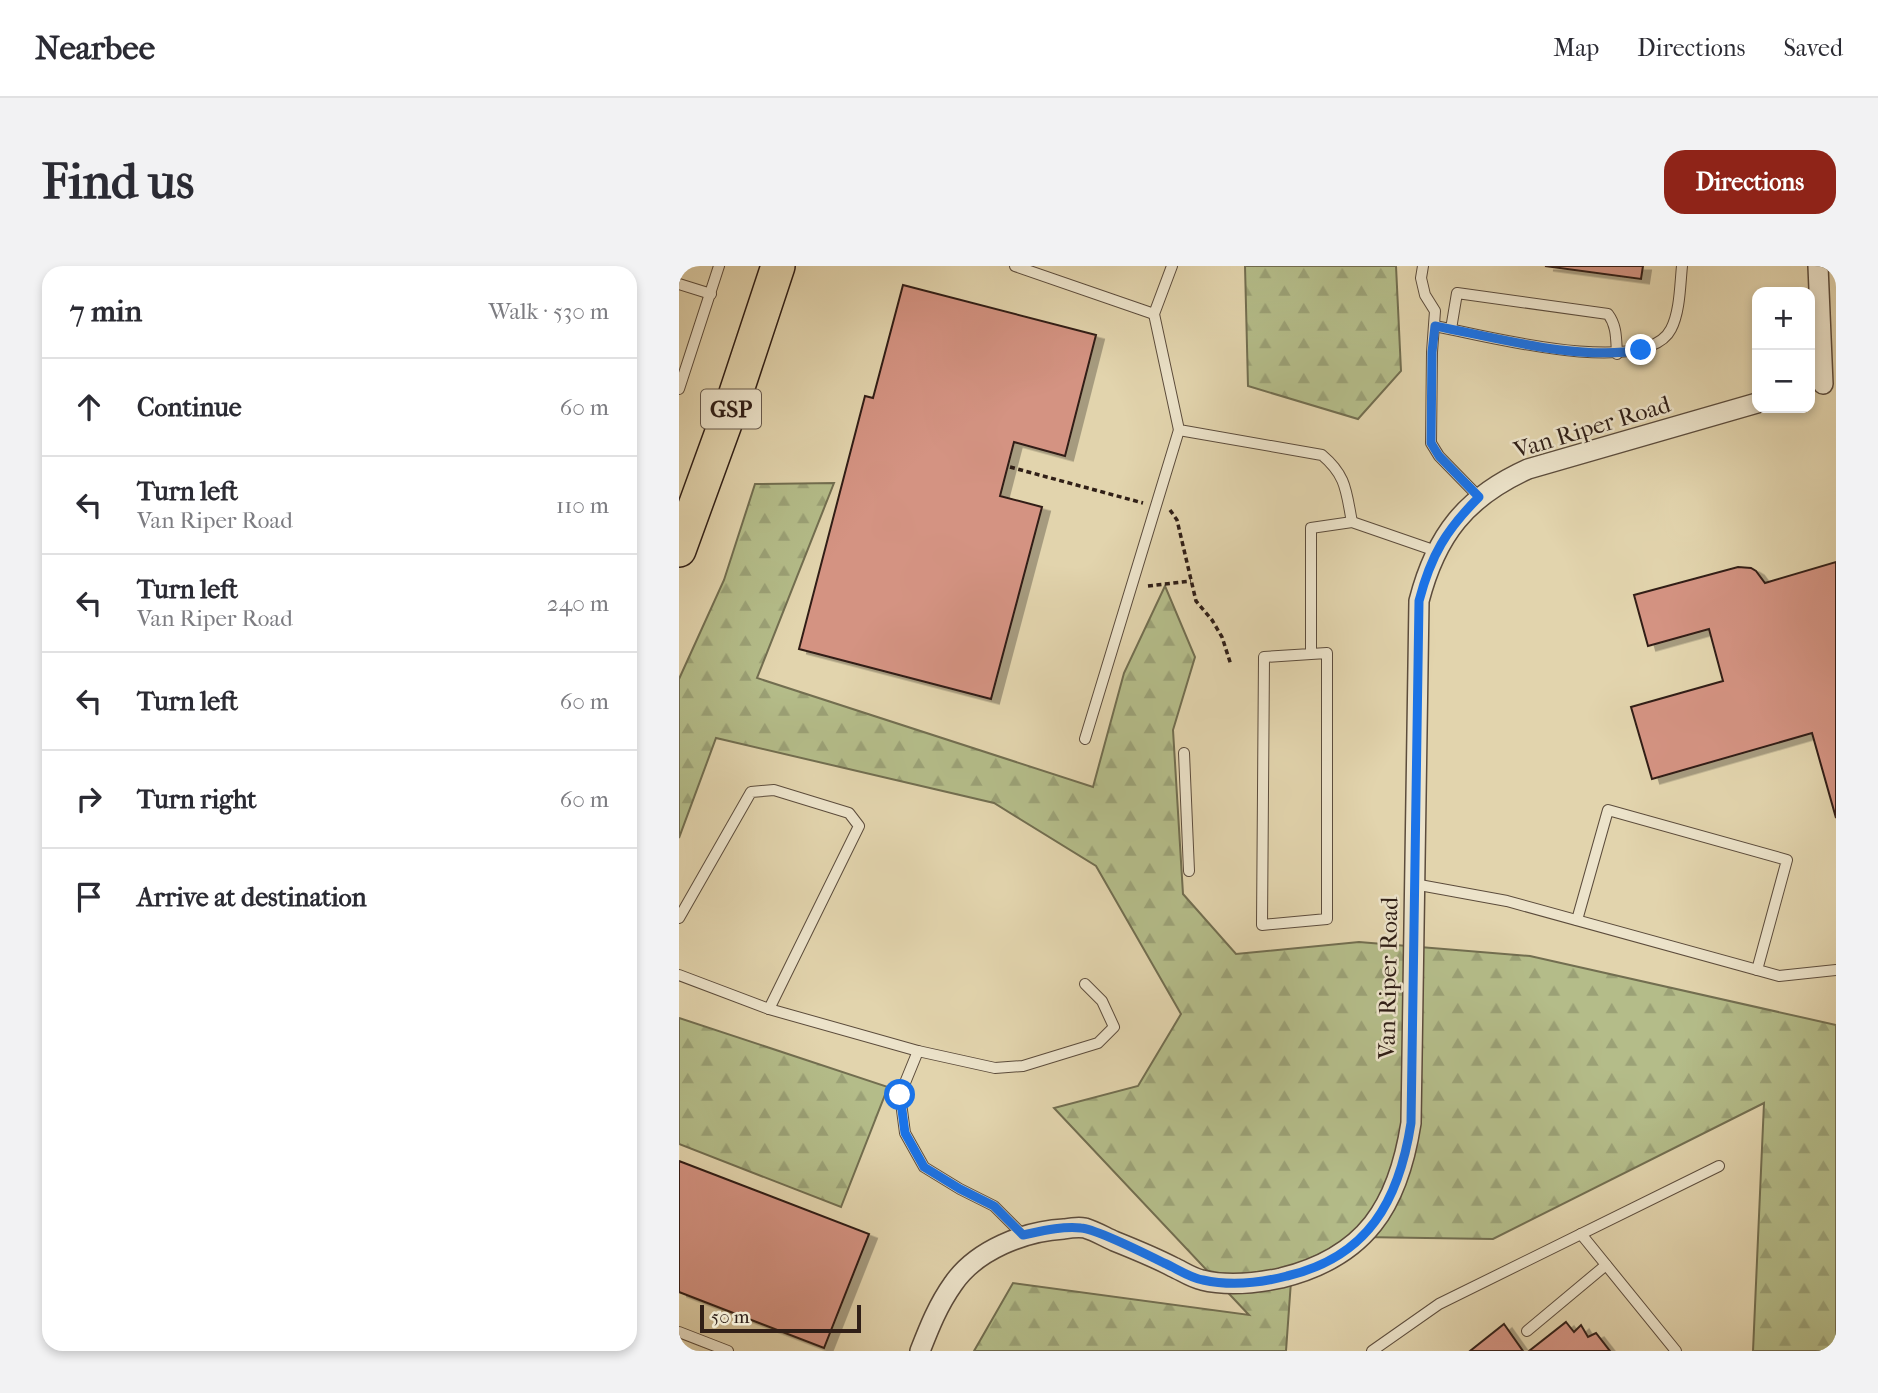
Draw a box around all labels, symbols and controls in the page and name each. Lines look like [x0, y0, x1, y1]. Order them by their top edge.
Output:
text: Nearbee [35, 29, 155, 68]
text: Map [1553, 34, 1599, 62]
text: Directions [1637, 34, 1745, 62]
text: Saved [1783, 34, 1843, 62]
button: Directions [1664, 150, 1836, 214]
text: Find us [42, 153, 194, 211]
map controls [1752, 287, 1815, 413]
button: + [1752, 287, 1815, 350]
text: 7 min [70, 294, 142, 329]
text: Walk · 530 m [489, 298, 609, 325]
route end [1625, 334, 1656, 365]
button: − [1752, 350, 1815, 413]
icon: ahead [70, 388, 108, 426]
road number: GSP [701, 390, 761, 428]
street label: Van Riper Road [1509, 390, 1675, 464]
text: Continue [137, 392, 242, 423]
text: 60 m [560, 394, 609, 421]
text: Turn left [137, 476, 238, 507]
icon: left [70, 486, 108, 524]
text: 110 m [556, 492, 609, 519]
text: Van Riper Road [137, 507, 293, 534]
text: Turn left [137, 574, 238, 605]
icon: left [70, 584, 108, 622]
text: 240 m [547, 590, 609, 617]
text: Van Riper Road [137, 605, 293, 632]
icon: left [70, 682, 108, 720]
text: Turn left [137, 686, 238, 717]
text: 60 m [560, 688, 609, 715]
icon: right [70, 780, 108, 818]
text: Turn right [137, 784, 257, 815]
text: 60 m [560, 786, 609, 813]
icon: arrive [70, 878, 108, 916]
text: Arrive at destination [137, 882, 367, 913]
street label: Van Riper Road [1373, 896, 1403, 1060]
route start [884, 1079, 915, 1110]
scale bar [700, 1302, 861, 1334]
text: 50 m [711, 1306, 750, 1328]

